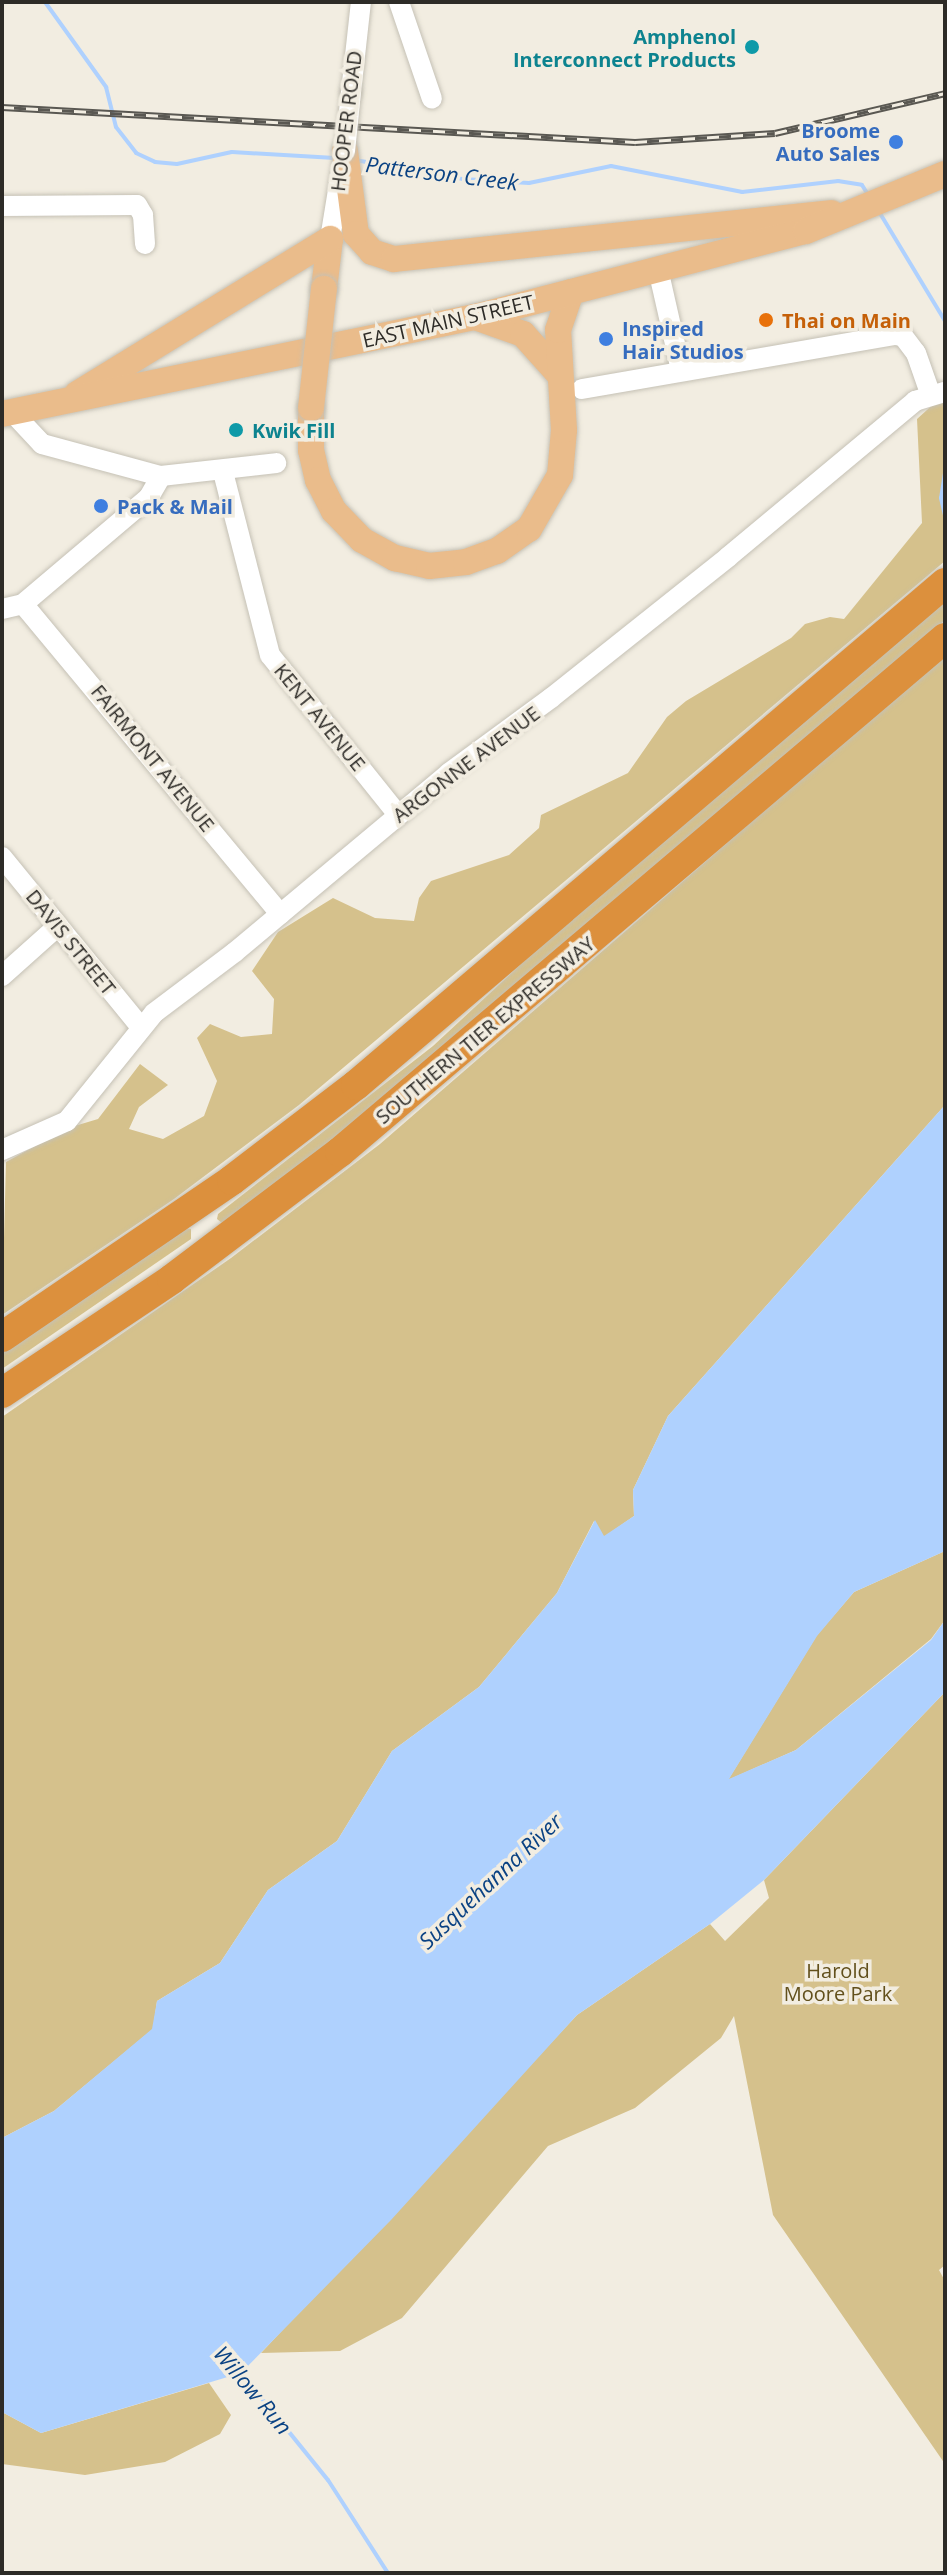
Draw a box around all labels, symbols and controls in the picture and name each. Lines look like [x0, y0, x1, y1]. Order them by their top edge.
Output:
place label: Amphenol Interconnect Products [513, 24, 736, 71]
marker: Amphenol Interconnect Products [743, 38, 761, 56]
street label: HOOPER ROAD [325, 49, 367, 193]
place label: Broome Auto Sales [776, 118, 880, 165]
marker: Broome Auto Sales [887, 133, 905, 151]
water label: Patterson Creek [364, 151, 520, 195]
street label: EAST MAIN STREET [360, 290, 536, 352]
place label: Thai on Main [782, 308, 911, 332]
marker: Thai on Main [757, 311, 775, 329]
place label: Inspired Hair Studios [622, 316, 744, 363]
marker: Inspired Hair Studios [597, 330, 615, 348]
place label: Kwik Fill [252, 418, 335, 442]
marker: Kwik Fill [227, 421, 245, 439]
place label: Pack & Mail [117, 494, 233, 518]
marker: Pack & Mail [92, 497, 110, 515]
street label: KENT AVENUE [269, 659, 371, 775]
street label: FAIRMONT AVENUE [86, 680, 220, 836]
street label: ARGONNE AVENUE [388, 701, 544, 827]
street label: DAVIS STREET [21, 885, 121, 999]
street label: SOUTHERN TIER EXPRESSWAY [371, 931, 599, 1129]
water label: Susquehanna River [413, 1808, 567, 1954]
park label: Harold Moore Park [784, 1959, 892, 2006]
water label: Willow Run [208, 2340, 298, 2440]

